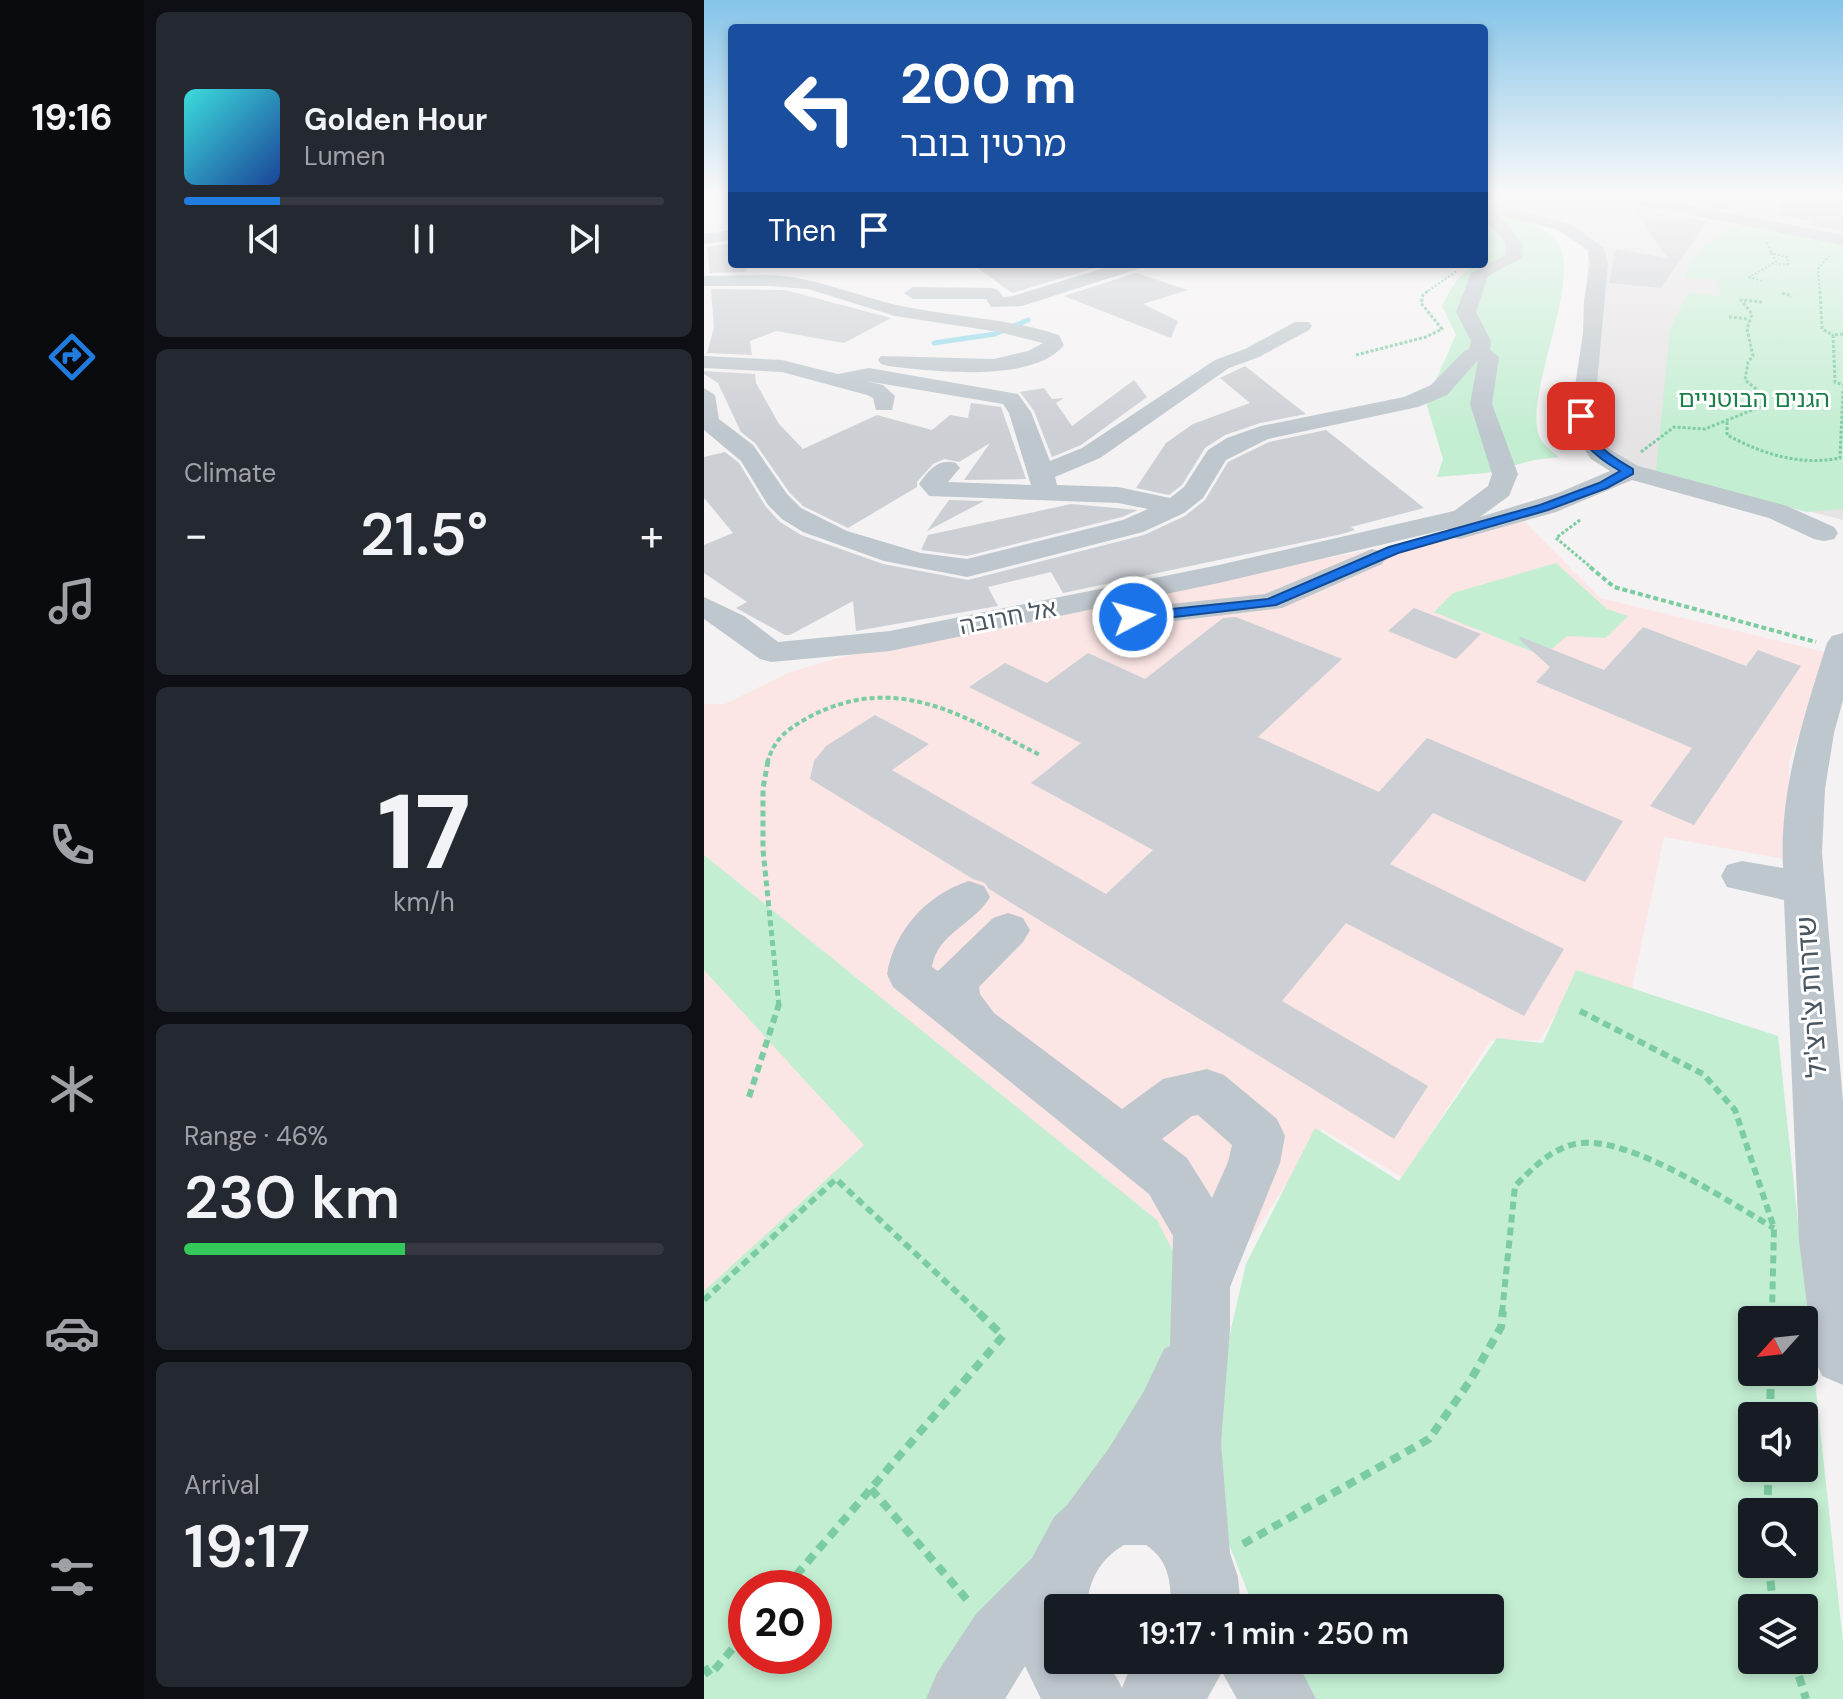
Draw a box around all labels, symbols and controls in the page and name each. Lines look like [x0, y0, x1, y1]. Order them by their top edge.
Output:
text: 200 m [900, 47, 1077, 120]
icon: left [768, 56, 872, 160]
text: 19:16 [31, 94, 113, 141]
text: Golden Hour [304, 100, 487, 139]
text: מרטין בובר [900, 120, 1066, 167]
text: Lumen [304, 139, 385, 173]
icon: arrive [852, 208, 896, 252]
text: Then [768, 211, 836, 250]
icon: previous [242, 217, 286, 261]
icon: pause [402, 217, 446, 261]
icon: next [562, 217, 606, 261]
icon: directions [44, 329, 100, 385]
pin [1547, 382, 1615, 450]
park label: הגנים הבוטניים [1678, 383, 1830, 414]
icon: arrive [1559, 394, 1603, 438]
text: Climate [184, 456, 276, 490]
text: 21.5° [360, 495, 488, 574]
text: − [184, 506, 208, 564]
text: + [640, 506, 664, 564]
icon: music [44, 573, 100, 629]
position arrow [1091, 575, 1175, 659]
street label: אל חרובה [957, 592, 1059, 641]
text: 17 [377, 765, 471, 900]
icon: phone [44, 817, 100, 873]
text: km/h [393, 885, 455, 919]
street label: שדרות צ'רצ'יל [1787, 915, 1836, 1079]
icon: climate [44, 1061, 100, 1117]
text: Range · 46% [184, 1119, 328, 1153]
text: 230 km [184, 1158, 400, 1237]
icon: car [44, 1305, 100, 1361]
north arrow [1738, 1306, 1818, 1386]
map controls [1738, 1306, 1818, 1674]
button: sound [1738, 1402, 1818, 1482]
text: Arrival [184, 1468, 260, 1502]
button: search [1738, 1498, 1818, 1578]
text: 19:17 [184, 1507, 310, 1586]
icon: filters [44, 1549, 100, 1605]
speed limit sign: 20 [728, 1570, 832, 1674]
button: layers [1738, 1594, 1818, 1674]
text: 19:17 · 1 min · 250 m [1139, 1614, 1409, 1653]

